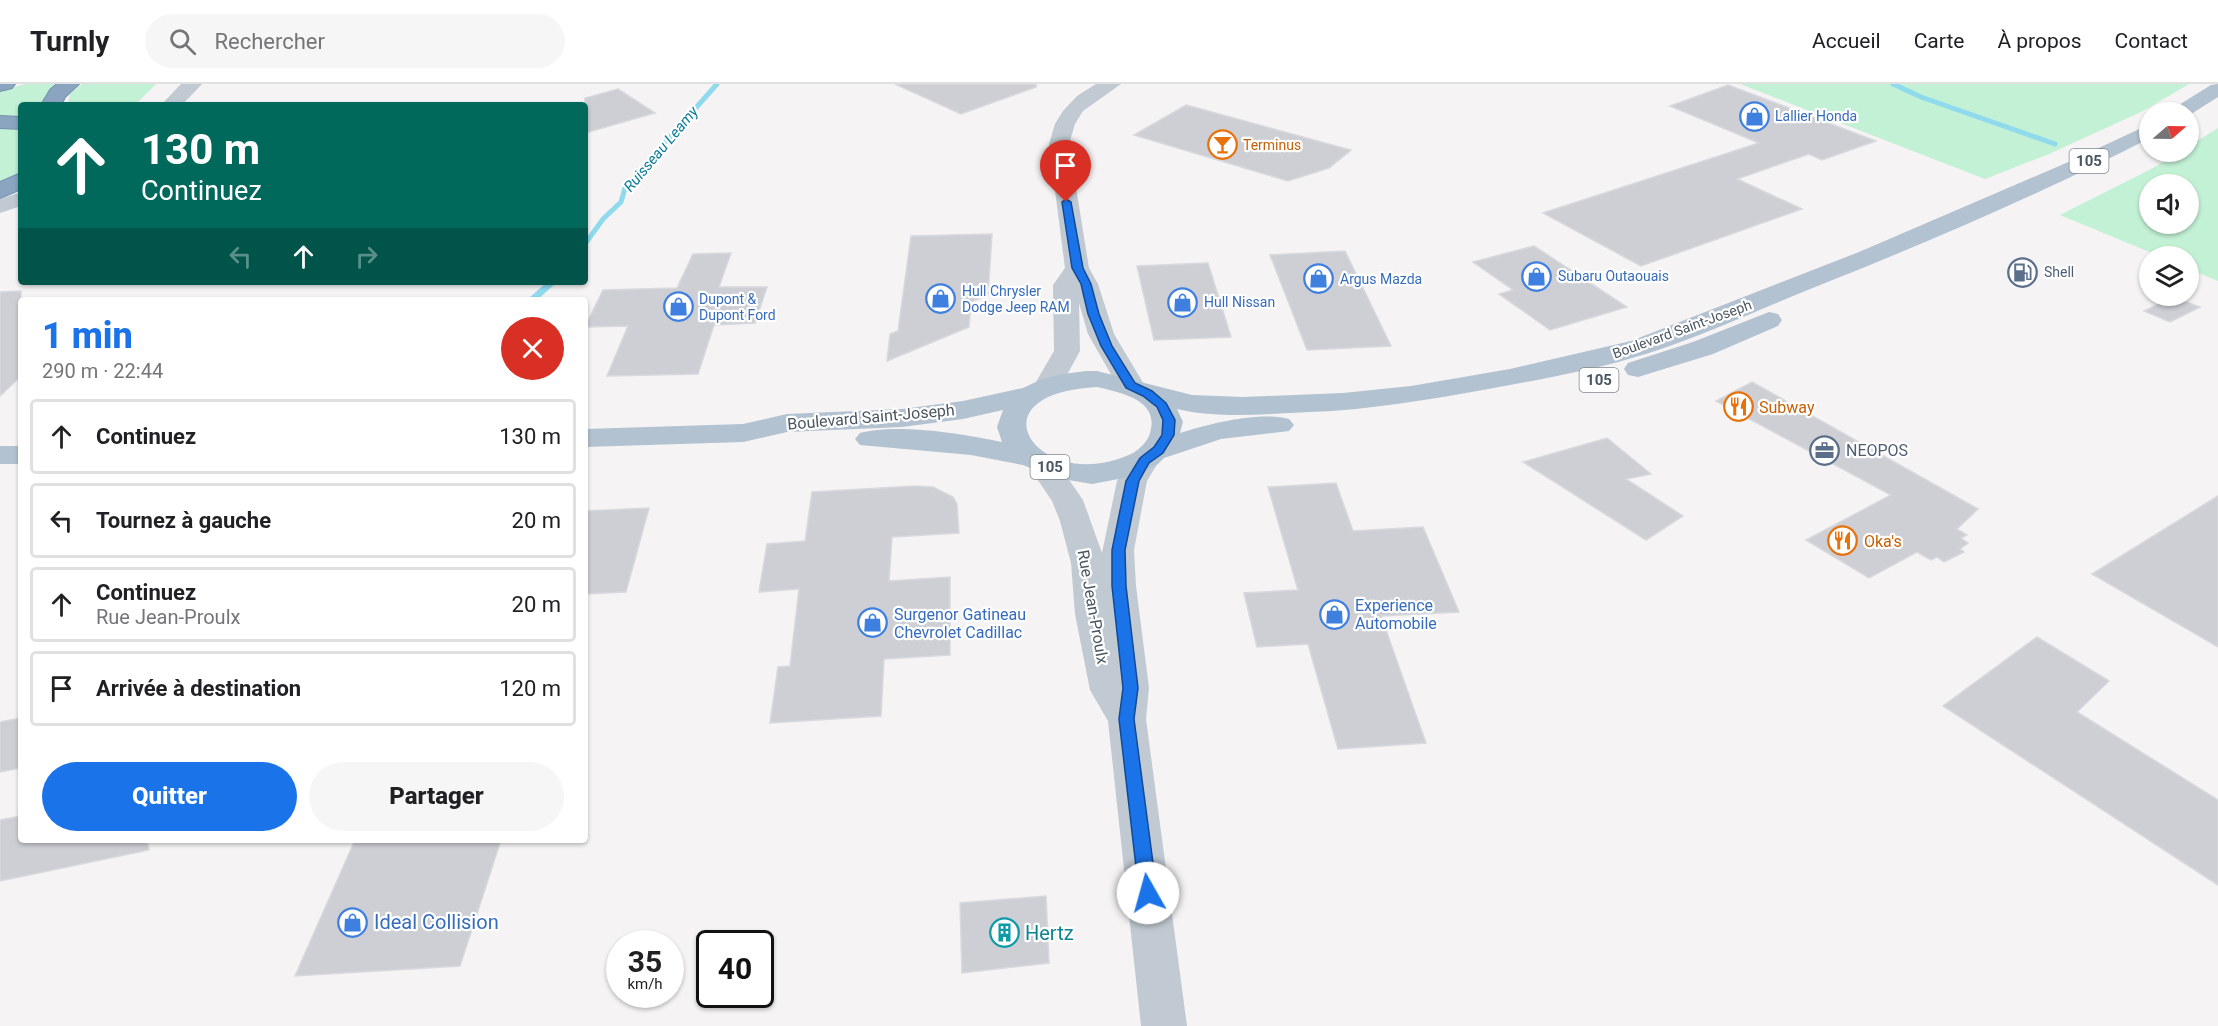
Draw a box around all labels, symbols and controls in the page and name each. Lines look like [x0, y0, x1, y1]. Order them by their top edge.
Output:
search box [145, 14, 565, 68]
text: Turnly [30, 25, 109, 58]
icon: search [166, 25, 199, 58]
text: Rechercher [214, 29, 325, 54]
text: Accueil [1812, 29, 1881, 53]
text: Carte [1914, 29, 1964, 53]
text: À propos [1997, 29, 2082, 53]
text: Contact [2115, 29, 2188, 53]
shop icon: Lallier Honda [1738, 100, 1770, 132]
water label: Ruisseau Leamy [620, 102, 703, 195]
north arrow [2139, 102, 2199, 162]
map controls [2139, 102, 2199, 306]
place label: Lallier Honda [1775, 108, 1857, 124]
text: 130 m [141, 125, 260, 174]
icon: ahead [42, 126, 120, 204]
bar icon: Terminus [1206, 129, 1238, 161]
place label: Terminus [1243, 137, 1301, 153]
pin [1040, 140, 1091, 202]
icon: arrive [1049, 149, 1082, 182]
road number: 105 [2070, 149, 2108, 173]
button: sound [2139, 174, 2199, 234]
text: Continuez [141, 175, 262, 207]
icon: left [224, 240, 257, 273]
icon: ahead [287, 240, 320, 273]
icon: right [350, 240, 383, 273]
button: layers [2139, 246, 2199, 306]
fuel station icon: Shell [2007, 256, 2039, 288]
shop icon: Subaru Outaouais [1521, 260, 1553, 292]
shop icon: Argus Mazda [1303, 263, 1335, 295]
place label: Shell [2044, 264, 2074, 280]
place label: Subaru Outaouais [1558, 268, 1669, 284]
place label: Argus Mazda [1340, 271, 1422, 287]
shop icon: Hull Chrysler Dodge Jeep RAM [925, 283, 957, 315]
place label: Hull Chrysler Dodge Jeep RAM [962, 283, 1070, 315]
shop icon: Hull Nissan [1167, 286, 1199, 318]
shop icon: Dupont & Dupont Ford [662, 291, 694, 323]
place label: Dupont & Dupont Ford [699, 291, 776, 323]
place label: Hull Nissan [1204, 294, 1275, 310]
street label: Boulevard Saint-Joseph [1610, 296, 1754, 362]
text: 1 min [42, 315, 133, 357]
button: close [501, 317, 564, 380]
text: 290 m · 22:44 [42, 359, 163, 383]
road number: 105 [1580, 368, 1618, 392]
restaurant icon: Subway [1722, 391, 1754, 423]
place label: Subway [1759, 398, 1815, 417]
street label: Boulevard Saint-Joseph [787, 400, 955, 434]
icon: ahead [45, 420, 78, 453]
text: Continuez [96, 424, 196, 449]
text: 130 m [499, 424, 561, 449]
office icon: NEOPOS [1809, 434, 1841, 466]
place label: NEOPOS [1846, 441, 1908, 460]
road number: 105 [1030, 455, 1070, 479]
icon: left [45, 504, 78, 537]
text: Tournez à gauche [96, 508, 271, 533]
text: 20 m [512, 508, 561, 533]
restaurant icon: Oka's [1827, 525, 1859, 557]
place label: Oka's [1864, 532, 1902, 551]
street label: Rue Jean-Proulx [1074, 548, 1112, 666]
text: Continuez [96, 580, 196, 605]
icon: ahead [45, 588, 78, 621]
text: 20 m [512, 592, 561, 617]
place label: Experience Automobile [1355, 596, 1437, 633]
shop icon: Experience Automobile [1318, 598, 1350, 630]
text: Rue Jean-Proulx [96, 605, 240, 629]
place label: Surgenor Gatineau Chevrolet Cadillac [894, 605, 1026, 642]
shop icon: Surgenor Gatineau Chevrolet Cadillac [857, 607, 889, 639]
icon: arrive [45, 672, 78, 705]
text: Arrivée à destination [96, 676, 301, 701]
text: 120 m [499, 676, 561, 701]
button: Quitter [42, 762, 297, 831]
button: Partager [309, 762, 564, 831]
position arrow [1116, 861, 1180, 925]
shop icon: Ideal Collision [337, 906, 369, 938]
place label: Ideal Collision [374, 910, 499, 934]
building icon: Hertz [988, 917, 1020, 949]
place label: Hertz [1025, 921, 1074, 945]
speed limit sign: 40 [696, 930, 774, 1008]
text: 35 [628, 944, 662, 979]
text: km/h [627, 975, 663, 993]

